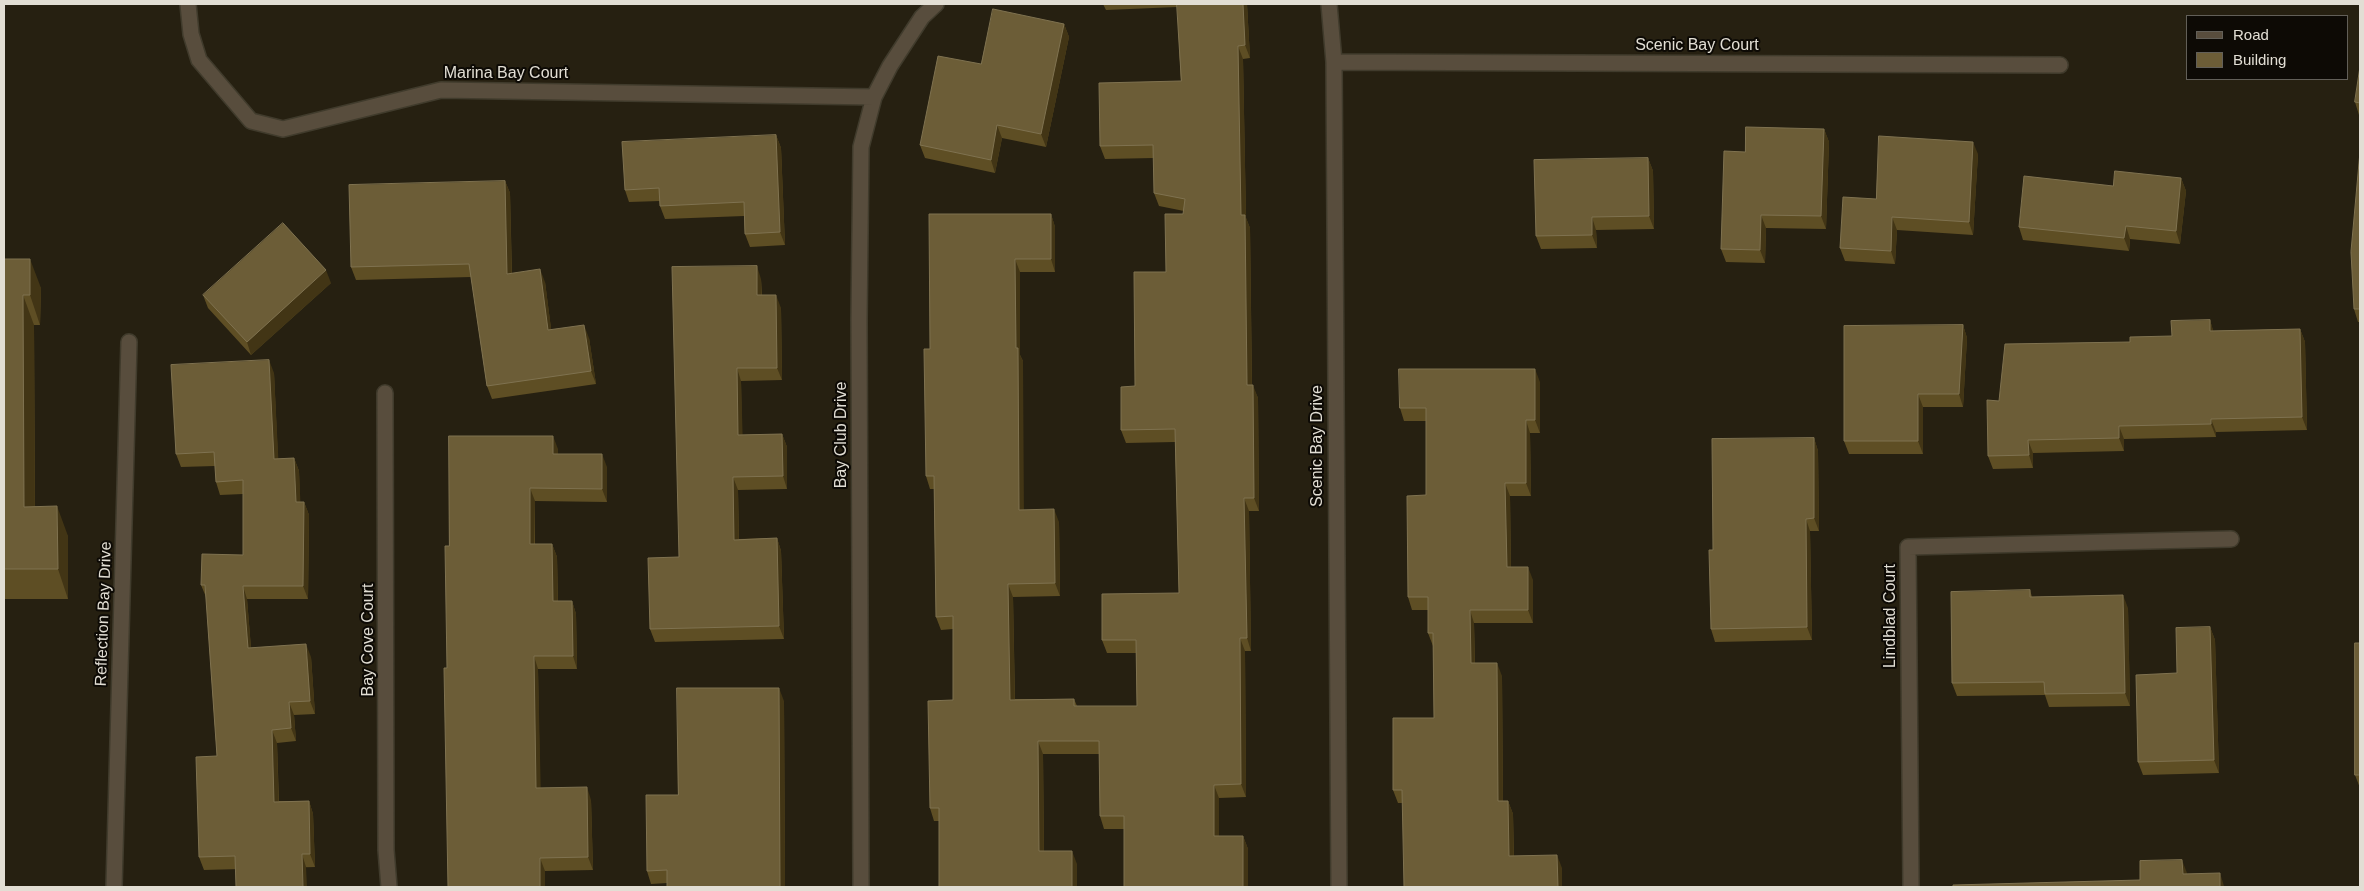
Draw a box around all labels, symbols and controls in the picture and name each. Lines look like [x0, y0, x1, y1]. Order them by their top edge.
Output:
legend [2186, 15, 2349, 80]
text: Road [2233, 26, 2269, 43]
street label: Scenic Bay Court [1635, 36, 1759, 56]
text: Building [2233, 51, 2286, 68]
street label: Marina Bay Court [444, 64, 568, 84]
street label: Bay Club Drive [832, 382, 852, 488]
street label: Scenic Bay Drive [1308, 385, 1328, 507]
street label: Reflection Bay Drive [92, 541, 116, 687]
street label: Lindblad Court [1881, 564, 1901, 668]
street label: Bay Cove Court [359, 584, 379, 696]

